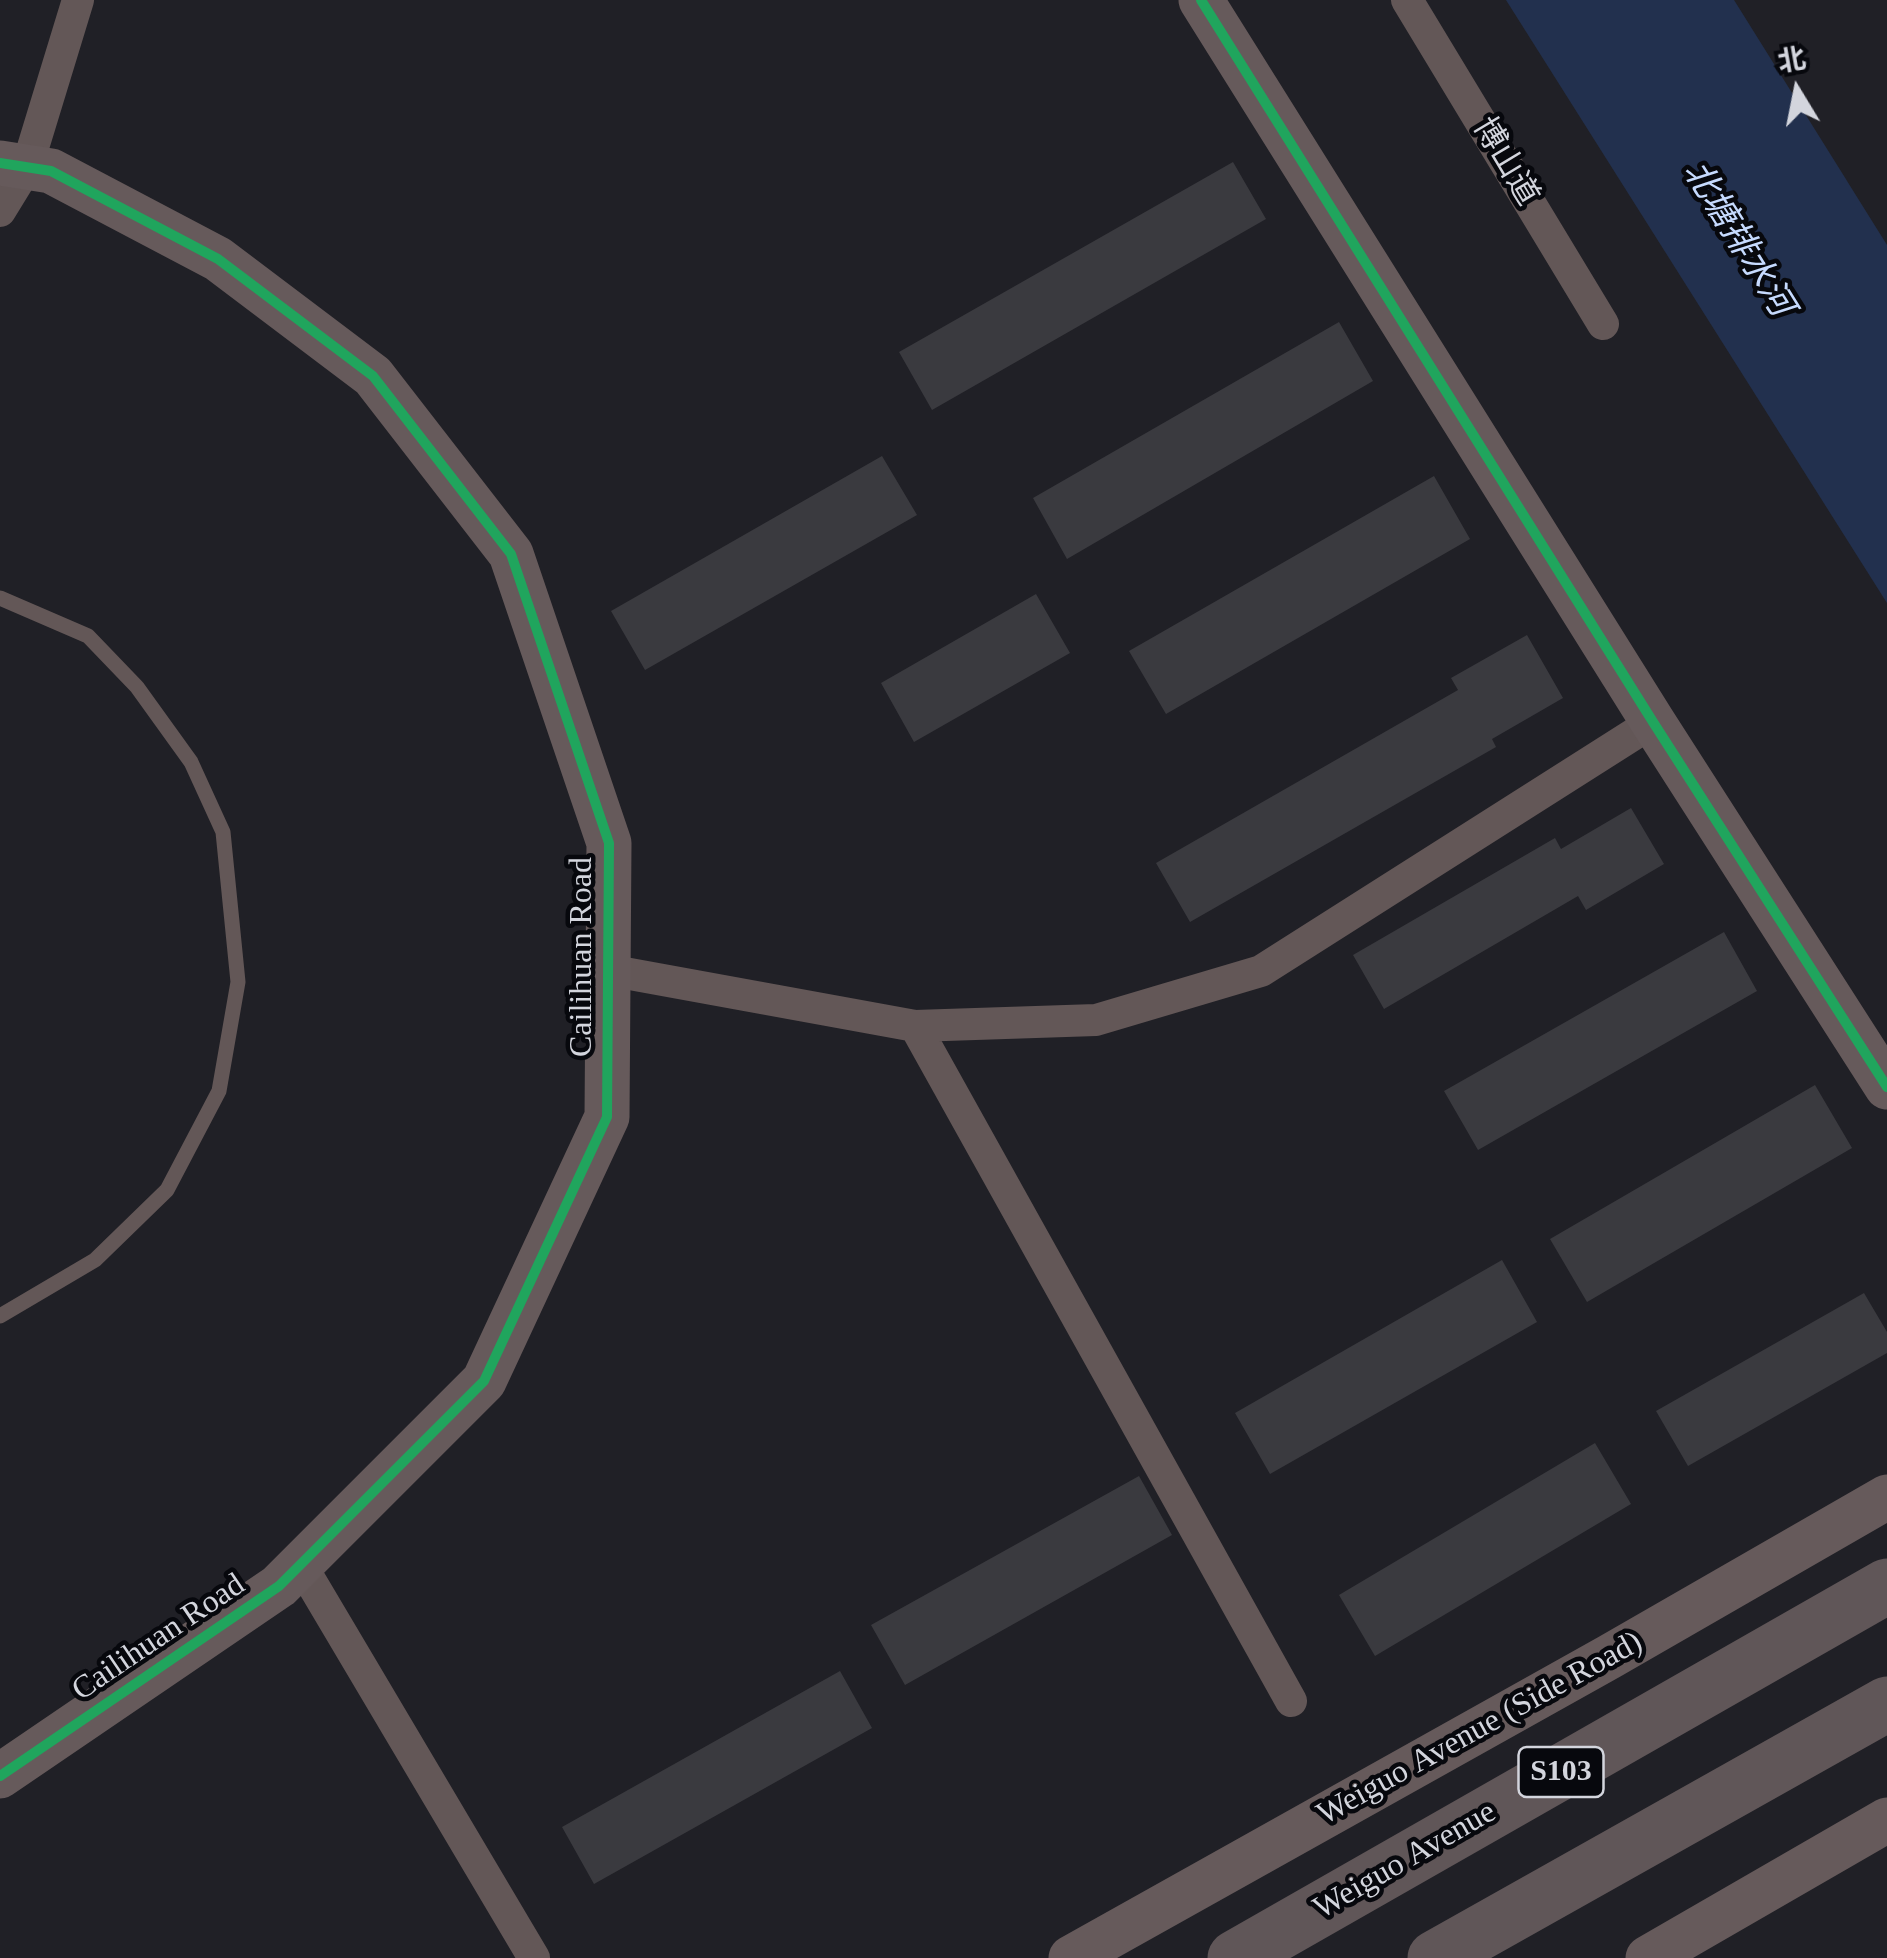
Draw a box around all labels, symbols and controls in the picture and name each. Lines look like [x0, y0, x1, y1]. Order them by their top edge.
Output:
north arrow [1747, 40, 1847, 140]
text: 北 [1775, 42, 1808, 78]
street label: 博山道 [1464, 111, 1546, 213]
water label: 北塘排水河 [1673, 154, 1801, 324]
street label: Cailihuan Road [564, 857, 602, 1057]
street label: Cailihuan Road [65, 1566, 253, 1710]
street label: Weiguo Avenue (Side Road) [1311, 1624, 1649, 1834]
road number: S103 [1518, 1747, 1604, 1797]
street label: Weiguo Avenue [1307, 1793, 1503, 1929]

